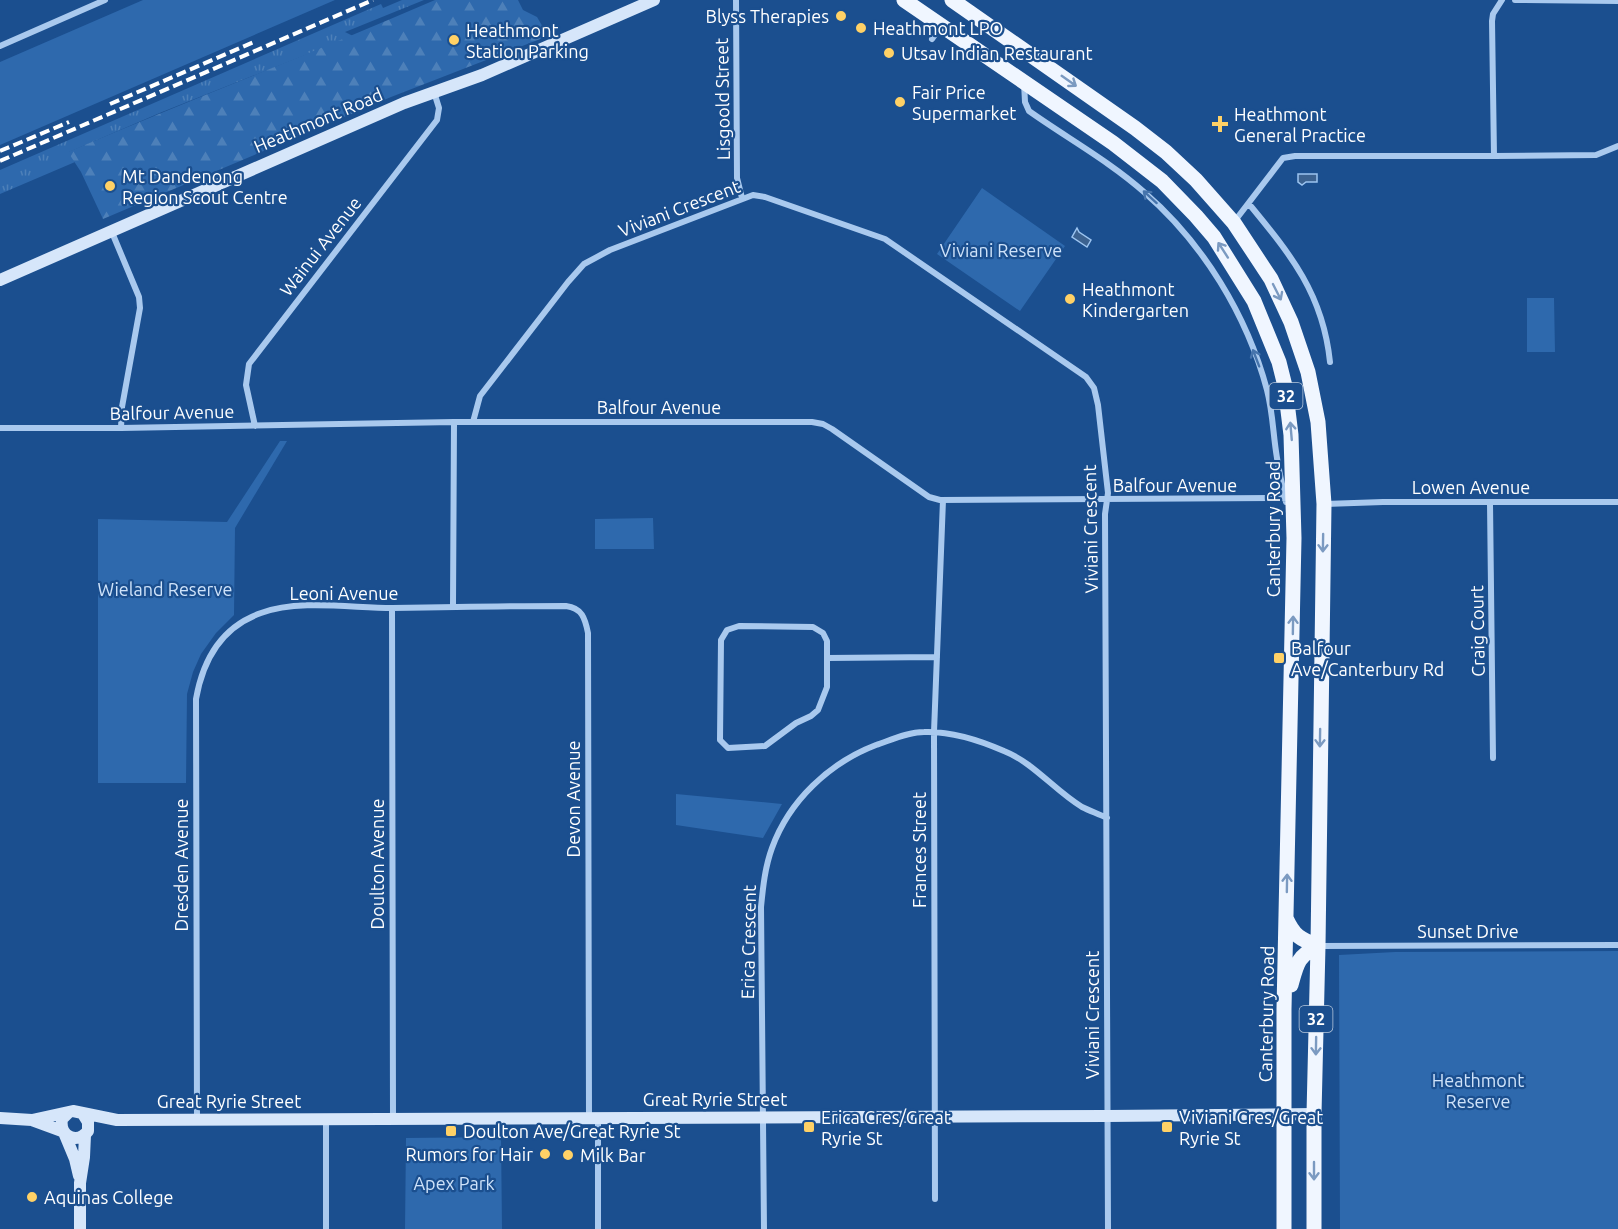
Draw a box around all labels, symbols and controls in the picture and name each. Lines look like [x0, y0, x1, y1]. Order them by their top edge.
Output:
place label: Blyss Therapies [706, 6, 829, 26]
marker: Blyss Therapies [834, 9, 848, 23]
place label: Heathmont LPO [873, 18, 1004, 38]
place label: Heathmont Station Parking [466, 20, 589, 61]
marker: Heathmont LPO [854, 21, 868, 35]
marker: Heathmont Station Parking [447, 33, 461, 47]
street label: Lisgoold Street [711, 38, 733, 160]
place label: Utsav Indian Restaurant [901, 43, 1093, 63]
marker: Utsav Indian Restaurant [882, 46, 896, 60]
one-way arrow [1060, 75, 1076, 88]
place label: Fair Price Supermarket [912, 82, 1016, 123]
street label: Heathmont Road [251, 84, 385, 156]
marker: Fair Price Supermarket [893, 95, 907, 109]
place label: Heathmont General Practice [1234, 104, 1366, 145]
marker: Heathmont General Practice [1211, 115, 1229, 133]
place label: Mt Dandenong Region Scout Centre [122, 166, 288, 207]
street label: Viviani Crescent [615, 176, 743, 240]
marker: Mt Dandenong Region Scout Centre [103, 179, 117, 193]
one-way arrow [1143, 190, 1158, 204]
street label: Wainui Avenue [275, 193, 365, 299]
park label: Viviani Reserve [940, 240, 1062, 260]
one-way arrow [1216, 242, 1229, 259]
place label: Heathmont Kindergarten [1082, 279, 1189, 320]
one-way arrow [1271, 283, 1283, 300]
marker: Heathmont Kindergarten [1063, 292, 1077, 306]
one-way arrow [1250, 349, 1261, 368]
road number: 32 [1270, 383, 1302, 409]
street label: Balfour Avenue [597, 397, 721, 417]
street label: Balfour Avenue [110, 401, 234, 423]
one-way arrow [1285, 421, 1296, 441]
street label: Canterbury Road [1263, 461, 1283, 597]
street label: Viviani Crescent [1079, 464, 1101, 594]
street label: Balfour Avenue [1113, 475, 1237, 495]
street label: Lowen Avenue [1412, 477, 1530, 497]
one-way arrow [1317, 532, 1329, 552]
park label: Wieland Reserve [97, 579, 233, 599]
street label: Leoni Avenue [289, 583, 399, 603]
street label: Craig Court [1466, 585, 1488, 677]
one-way arrow [1287, 616, 1299, 636]
place label: Balfour Ave/Canterbury Rd [1291, 638, 1444, 679]
marker: Balfour Ave/Canterbury Rd [1272, 651, 1286, 665]
one-way arrow [1314, 727, 1326, 747]
street label: Devon Avenue [563, 741, 583, 857]
street label: Frances Street [909, 792, 929, 908]
street label: Dresden Avenue [171, 799, 191, 931]
street label: Doulton Avenue [367, 799, 387, 929]
one-way arrow [1281, 874, 1293, 894]
street label: Erica Crescent [737, 885, 759, 999]
street label: Sunset Drive [1417, 921, 1519, 941]
street label: Canterbury Road [1255, 945, 1277, 1083]
street label: Viviani Crescent [1082, 951, 1102, 1079]
road number: 32 [1300, 1006, 1332, 1032]
one-way arrow [1310, 1036, 1321, 1056]
park label: Heathmont Reserve [1432, 1070, 1524, 1111]
street label: Great Ryrie Street [643, 1089, 787, 1109]
street label: Great Ryrie Street [157, 1091, 301, 1111]
place label: Erica Cres/Great Ryrie St [821, 1107, 951, 1148]
place label: Viviani Cres/Great Ryrie St [1179, 1107, 1323, 1148]
marker: Erica Cres/Great Ryrie St [802, 1120, 816, 1134]
marker: Viviani Cres/Great Ryrie St [1160, 1120, 1174, 1134]
place label: Doulton Ave/Great Ryrie St [463, 1121, 680, 1141]
marker: Doulton Ave/Great Ryrie St [444, 1124, 458, 1138]
place label: Rumors for Hair [405, 1144, 533, 1164]
place label: Milk Bar [580, 1145, 646, 1165]
marker: Rumors for Hair [538, 1147, 552, 1161]
marker: Milk Bar [561, 1148, 575, 1162]
one-way arrow [1308, 1161, 1320, 1181]
park label: Apex Park [413, 1173, 495, 1193]
place label: Aquinas College [44, 1187, 174, 1207]
marker: Aquinas College [25, 1190, 39, 1204]

